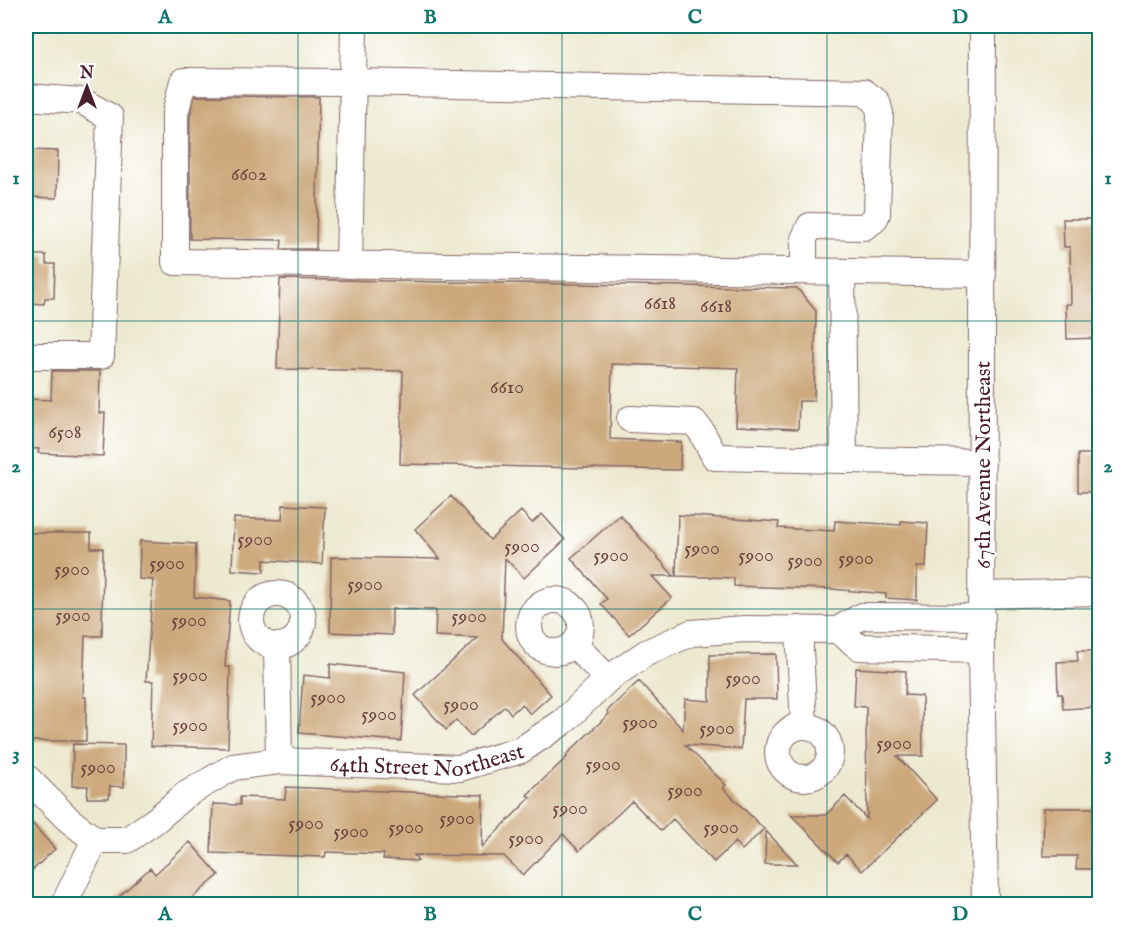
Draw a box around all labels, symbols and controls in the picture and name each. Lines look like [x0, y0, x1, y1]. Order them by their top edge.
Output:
text: A [157, 5, 173, 30]
text: B [423, 5, 437, 30]
text: C [688, 5, 702, 30]
text: D [952, 5, 968, 30]
north arrow [57, 57, 117, 117]
text: N [79, 64, 94, 84]
house number: 6602 [231, 162, 267, 187]
text: 1 [12, 166, 20, 191]
text: 1 [1104, 166, 1112, 191]
house number: 6618 [644, 291, 676, 316]
house number: 6618 [700, 294, 732, 319]
street label: 67th Avenue Northeast [970, 361, 998, 569]
house number: 6610 [490, 375, 524, 400]
house number: 6508 [48, 420, 82, 445]
text: 2 [11, 454, 21, 479]
text: 2 [1103, 454, 1113, 479]
house number: 5900 [237, 527, 273, 552]
house number: 5900 [504, 534, 540, 559]
house number: 5900 [684, 536, 720, 561]
house number: 5900 [593, 543, 629, 568]
house number: 5900 [738, 543, 774, 568]
house number: 5900 [838, 546, 874, 571]
house number: 5900 [787, 548, 823, 573]
house number: 5900 [149, 551, 185, 576]
house number: 5900 [54, 557, 90, 582]
house number: 5900 [347, 572, 383, 597]
house number: 5900 [55, 603, 91, 628]
house number: 5900 [451, 604, 487, 629]
house number: 5900 [171, 608, 207, 633]
house number: 5900 [172, 663, 208, 688]
house number: 5900 [725, 666, 761, 691]
house number: 5900 [310, 685, 346, 710]
house number: 5900 [443, 692, 479, 717]
house number: 5900 [361, 702, 397, 727]
house number: 5900 [622, 710, 658, 735]
house number: 5900 [172, 713, 208, 738]
house number: 5900 [699, 716, 735, 741]
house number: 5900 [876, 731, 912, 756]
street label: 64th Street Northeast [329, 738, 528, 784]
text: 3 [12, 742, 20, 767]
text: 3 [1104, 742, 1112, 767]
house number: 5900 [585, 752, 621, 777]
house number: 5900 [80, 755, 116, 780]
house number: 5900 [667, 778, 703, 803]
house number: 5900 [552, 796, 588, 821]
house number: 5900 [439, 806, 475, 831]
house number: 5900 [288, 811, 324, 836]
house number: 5900 [388, 815, 424, 840]
house number: 5900 [703, 815, 739, 840]
house number: 5900 [333, 819, 369, 844]
house number: 5900 [508, 826, 544, 851]
text: A [157, 902, 173, 927]
text: B [423, 902, 437, 927]
text: C [688, 902, 702, 927]
text: D [952, 902, 968, 927]

